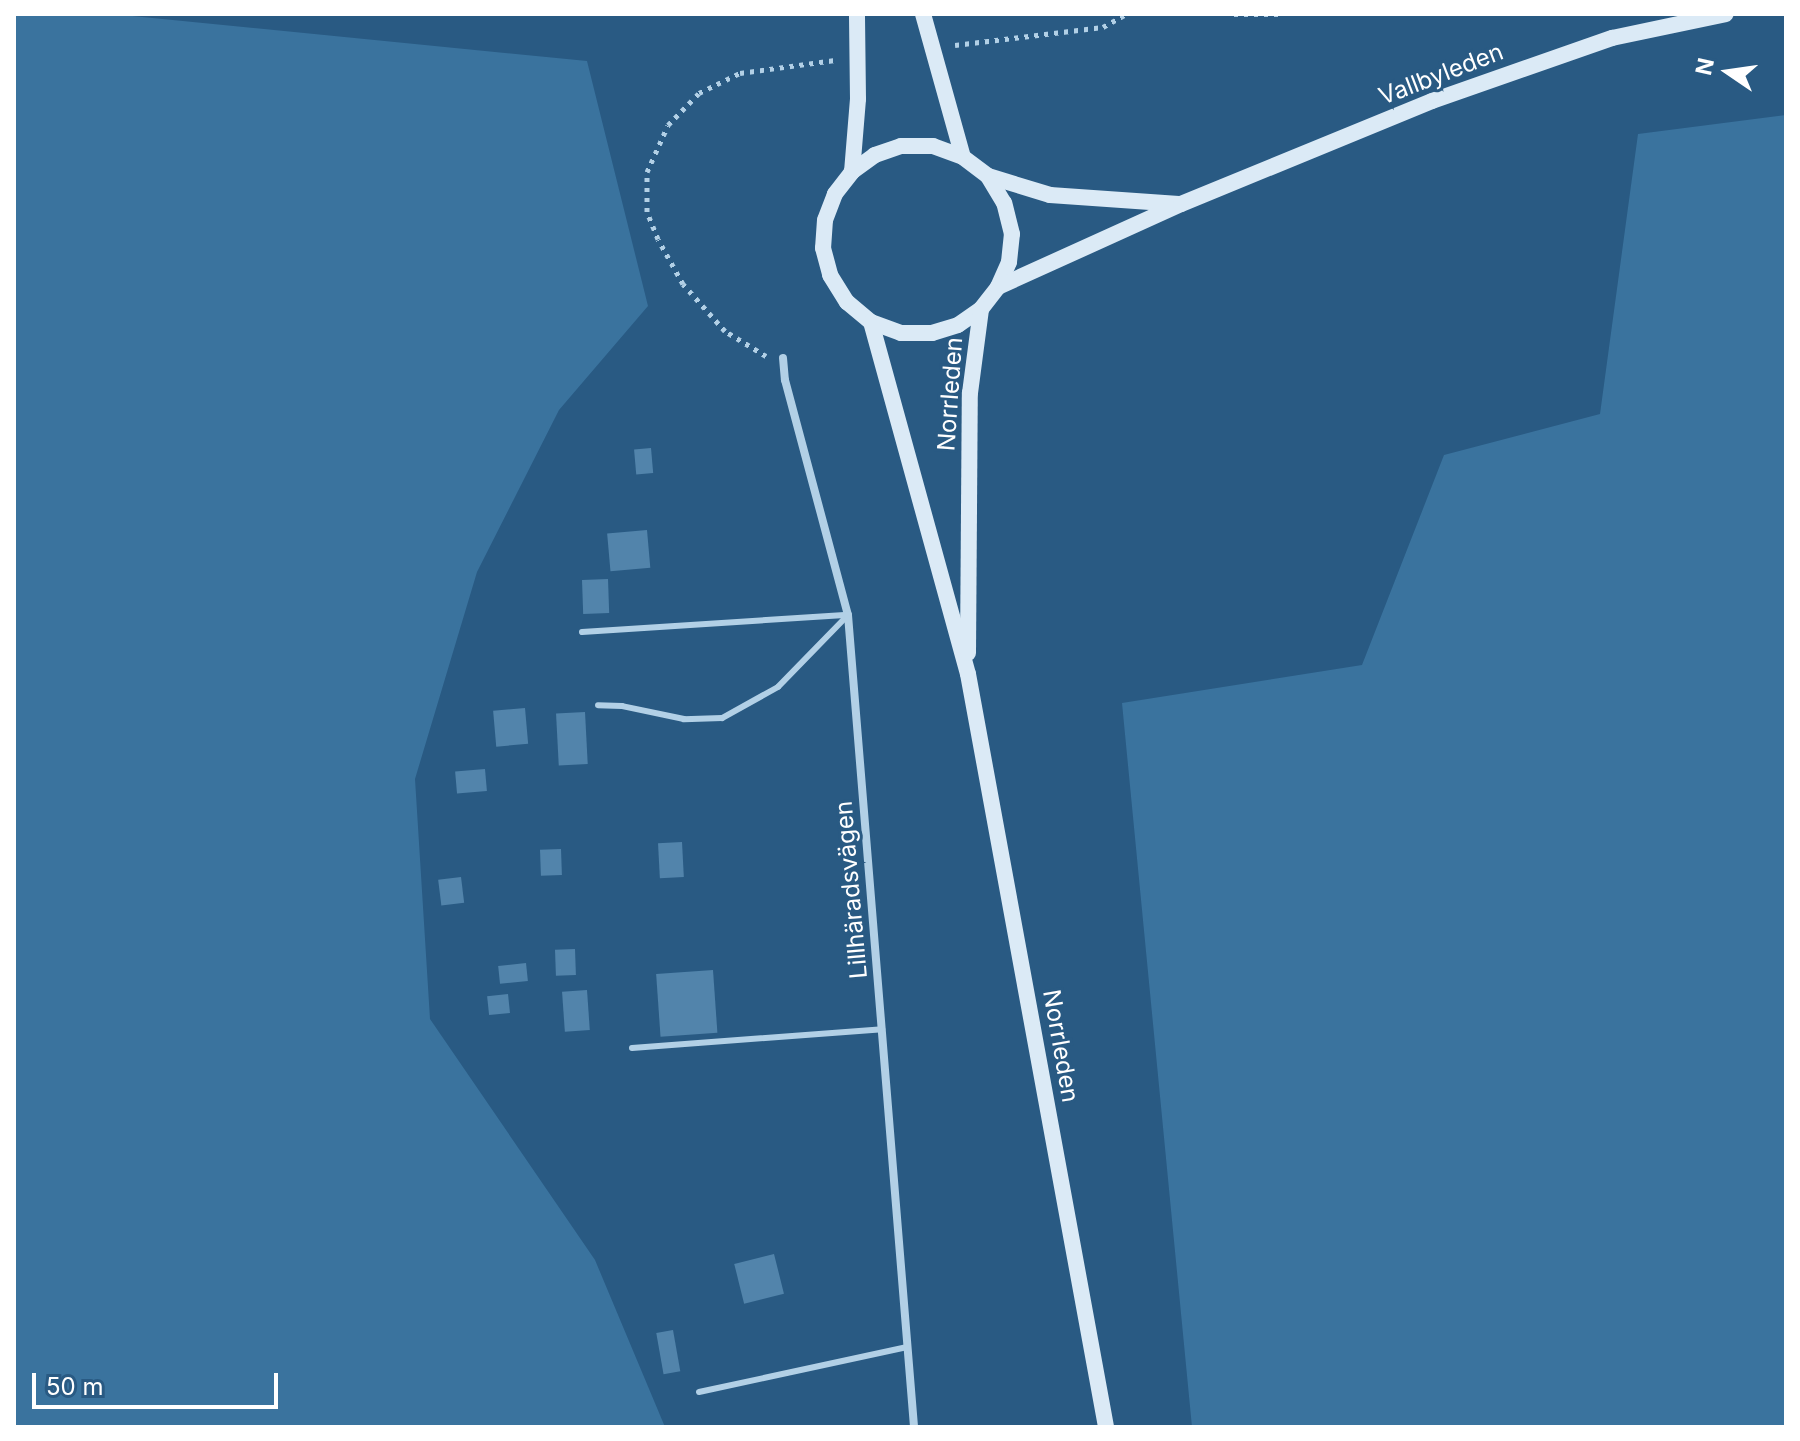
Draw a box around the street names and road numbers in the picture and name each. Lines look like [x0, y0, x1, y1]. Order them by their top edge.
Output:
street label: Vallbyleden [1375, 37, 1507, 111]
street label: Norrleden [932, 336, 968, 452]
street label: Lillhäradsvägen [829, 800, 873, 980]
street label: Norrleden [1037, 987, 1085, 1105]

